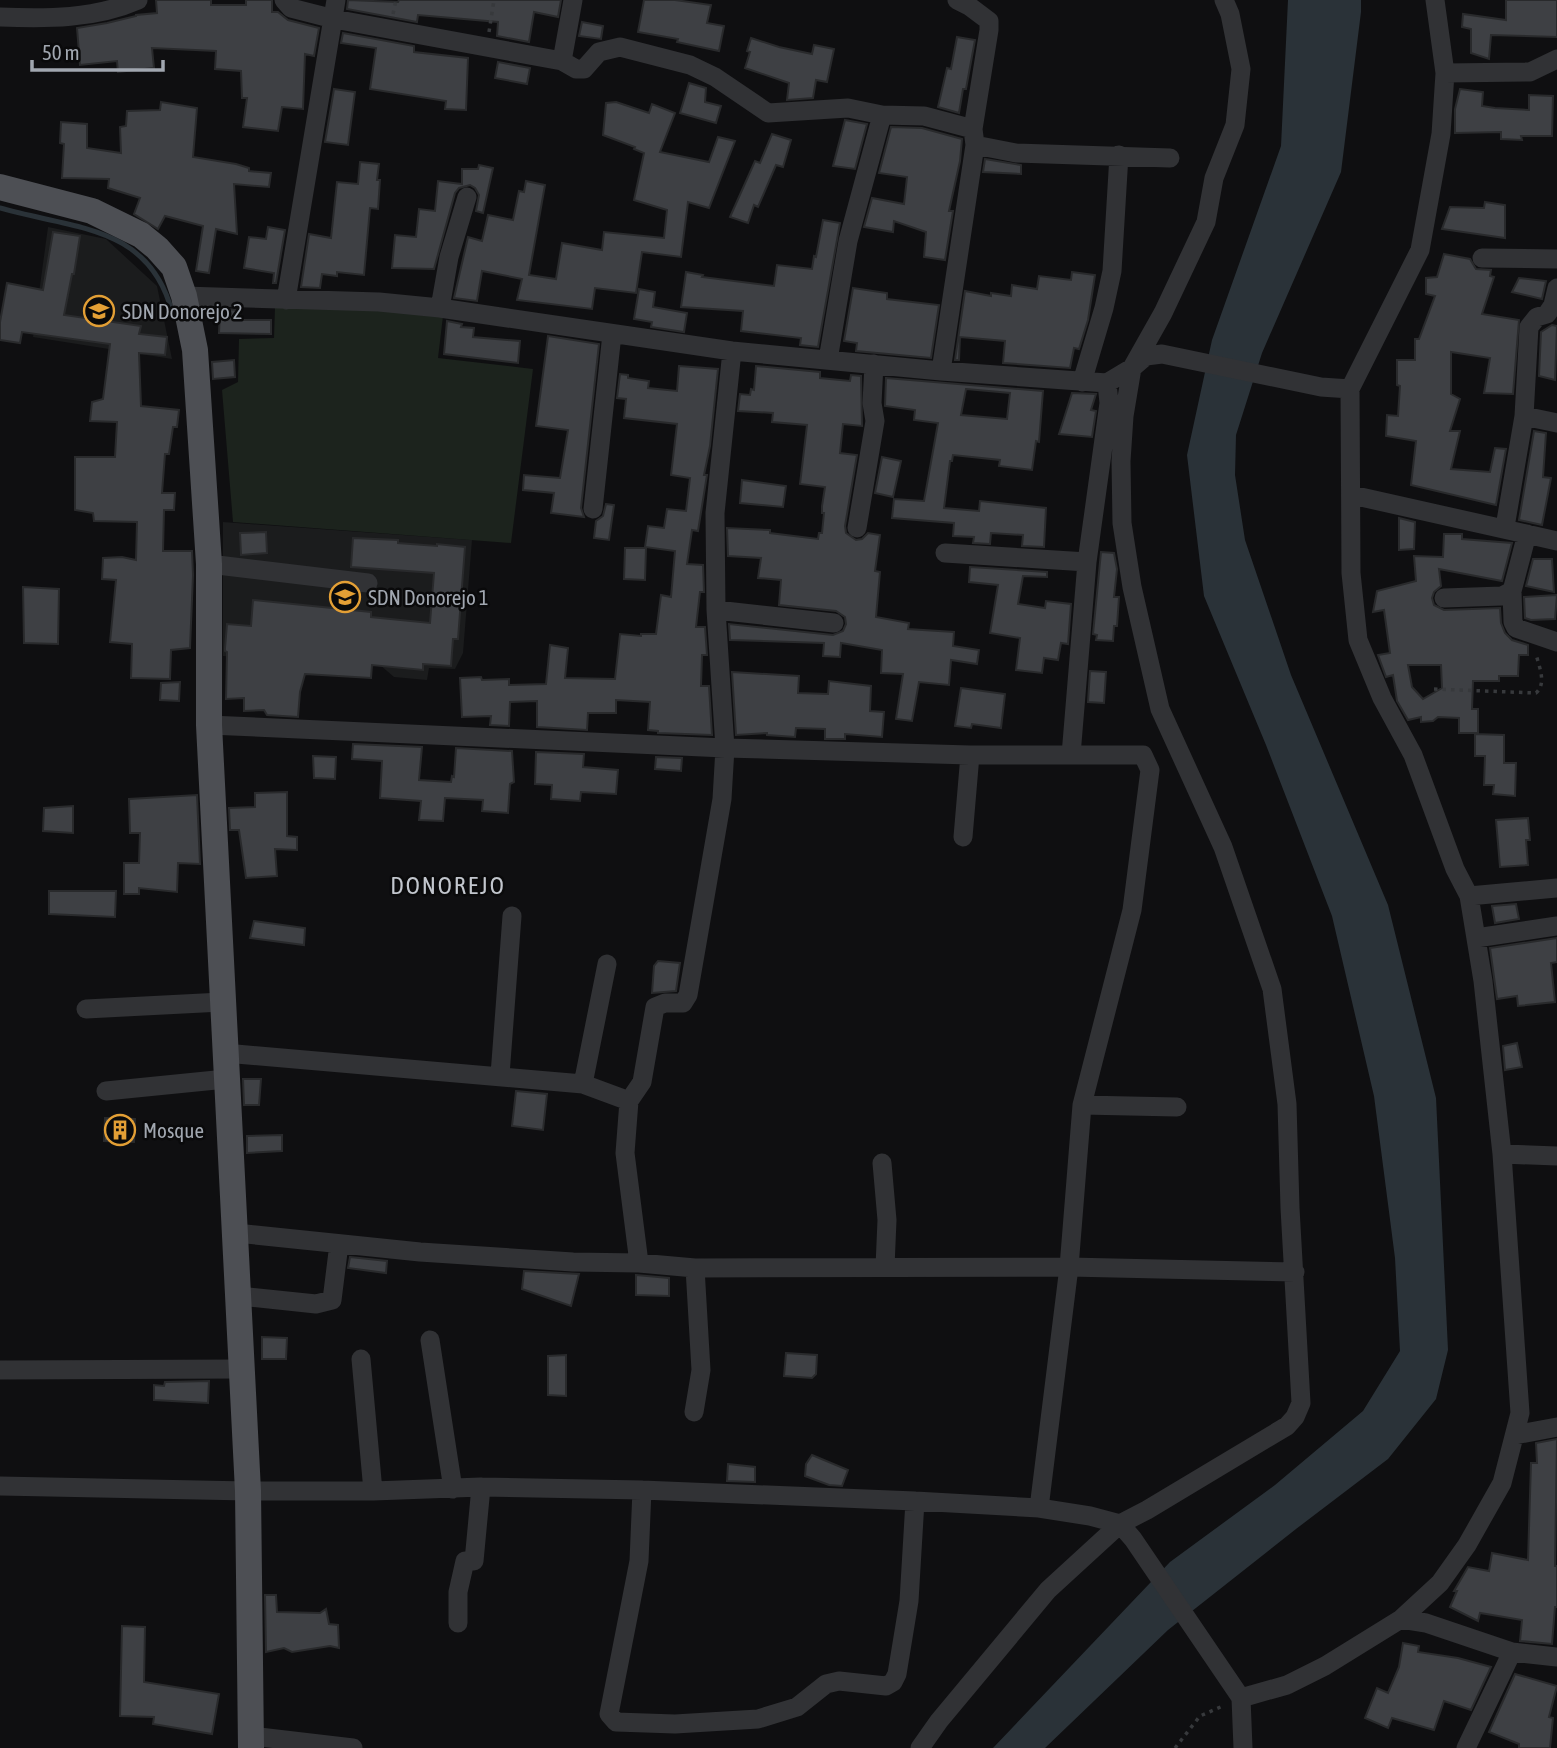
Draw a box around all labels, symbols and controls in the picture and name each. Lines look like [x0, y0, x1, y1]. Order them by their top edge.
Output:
scale bar [32, 28, 163, 72]
text: 50 m [42, 40, 80, 64]
school or university icon: SDN Donorejo 2 [82, 294, 116, 328]
place label: SDN Donorejo 2 [122, 299, 243, 323]
school or university icon: SDN Donorejo 1 [328, 580, 362, 614]
place label: SDN Donorejo 1 [368, 585, 489, 609]
district label: DONOREJO [390, 872, 506, 899]
building icon: Mosque [103, 1113, 137, 1147]
place label: Mosque [143, 1118, 204, 1142]

